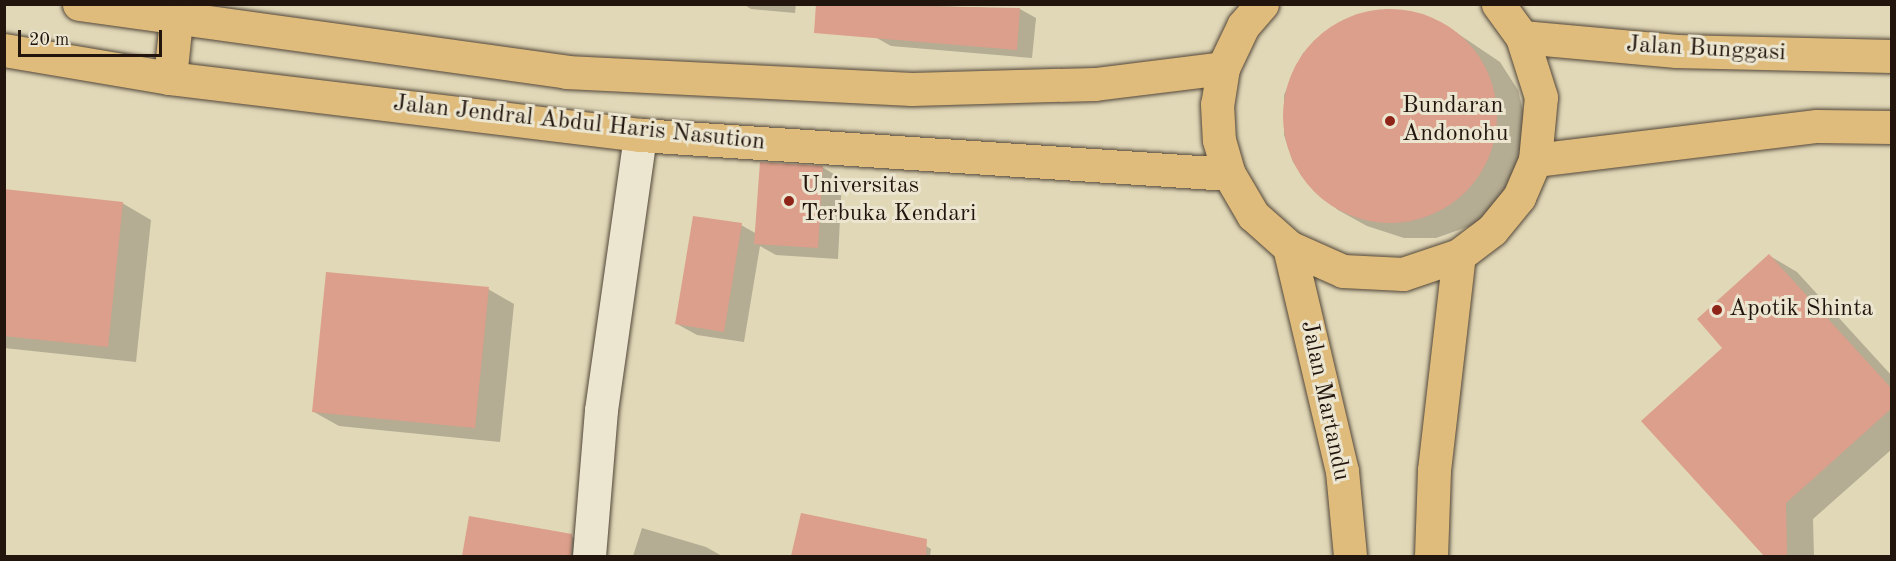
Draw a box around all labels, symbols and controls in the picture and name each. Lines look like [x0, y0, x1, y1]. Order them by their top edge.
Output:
scale bar [21, 18, 165, 56]
text: 20 m [29, 31, 69, 49]
street label: Jalan Bunggasi [1625, 31, 1787, 69]
street label: Jalan Jendral Abdul Haris Nasution [392, 90, 766, 158]
place label: Bundaran Andonohu [1402, 93, 1508, 149]
marker: Bundaran Andonohu [1383, 114, 1397, 128]
place label: Universitas Terbuka Kendari [801, 173, 976, 229]
marker: Universitas Terbuka Kendari [782, 194, 796, 208]
place label: Apotik Shinta [1729, 296, 1873, 324]
marker: Apotik Shinta [1710, 303, 1724, 317]
street label: Jalan Martandu [1293, 318, 1355, 484]

